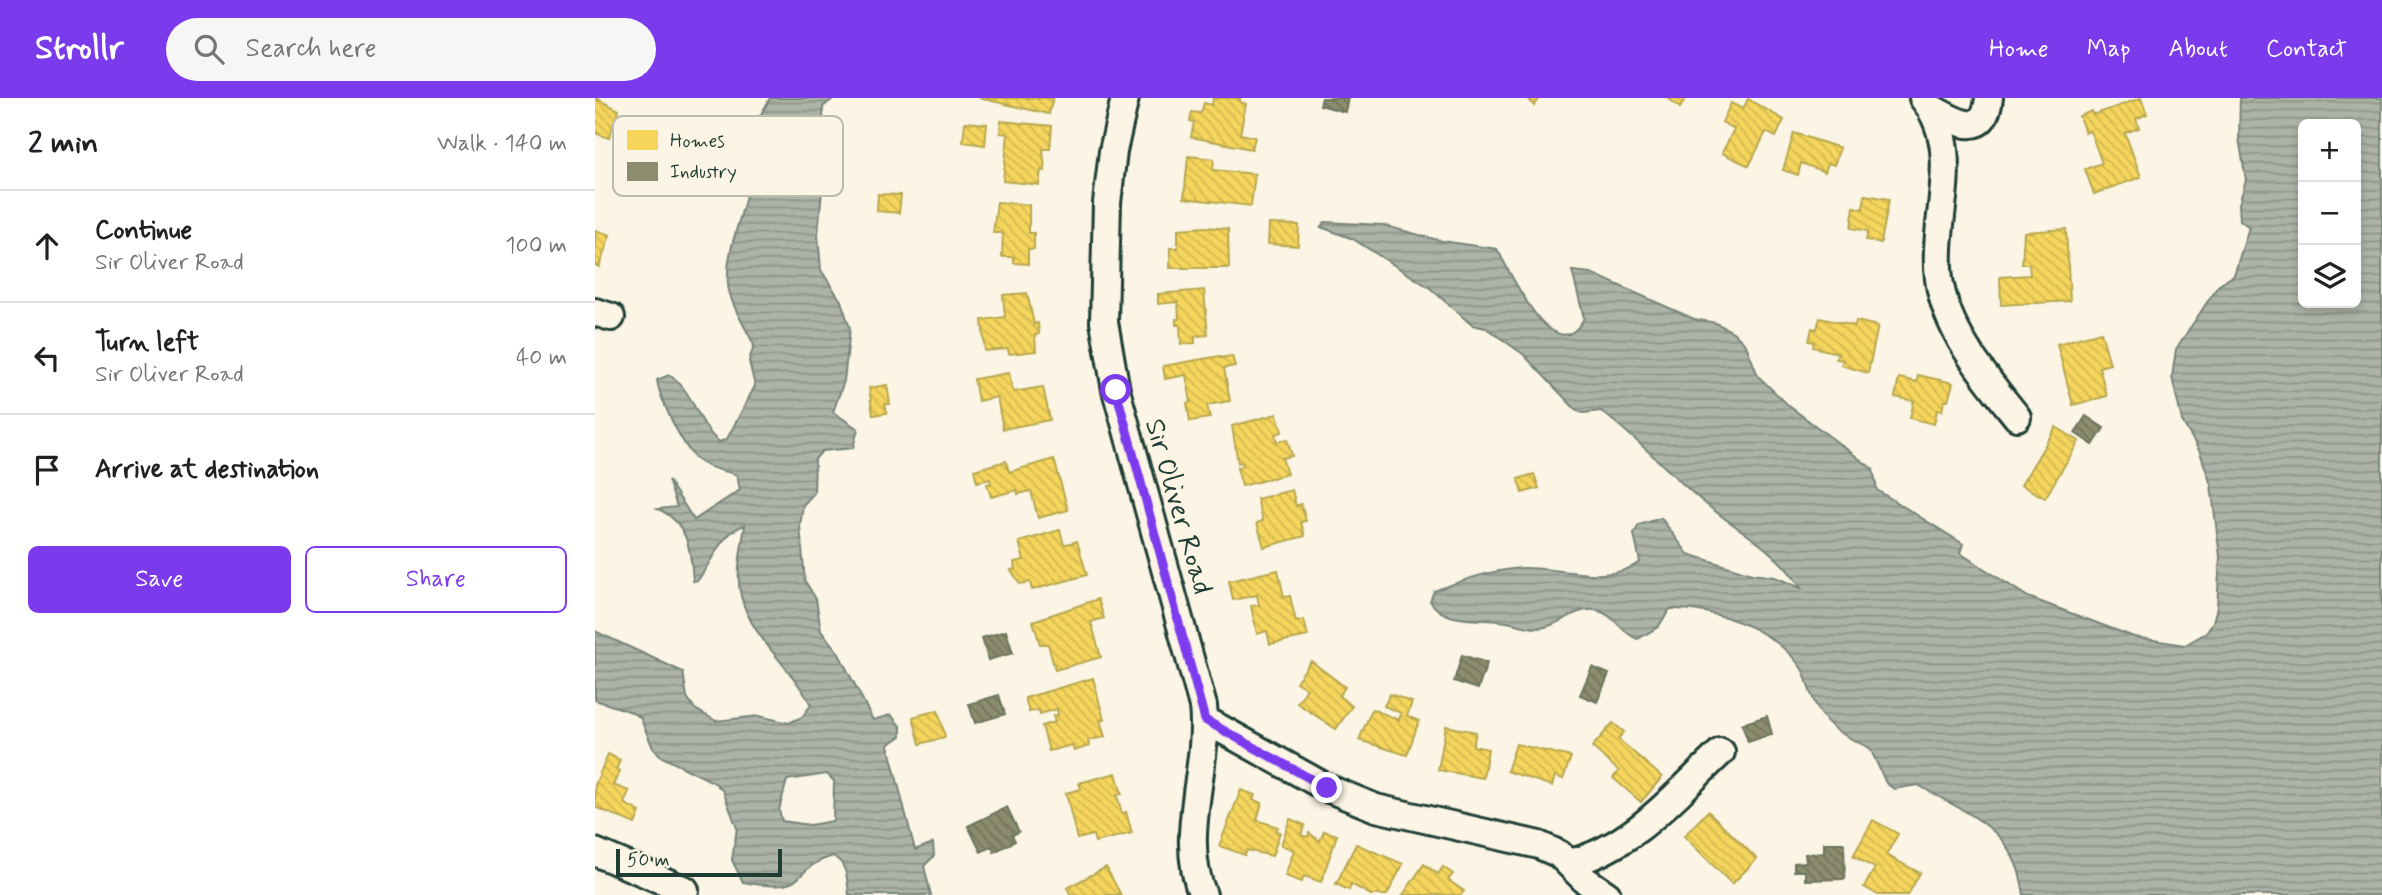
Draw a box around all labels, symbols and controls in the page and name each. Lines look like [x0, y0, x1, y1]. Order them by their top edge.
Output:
search box [166, 18, 656, 81]
text: Strollr [35, 27, 124, 71]
icon: search [190, 30, 228, 68]
text: Search here [246, 32, 377, 66]
text: Home [1989, 34, 2049, 65]
text: Map [2087, 34, 2131, 65]
text: About [2169, 34, 2228, 65]
text: Contact [2266, 34, 2347, 65]
legend [613, 116, 843, 196]
map controls [2298, 119, 2361, 308]
button: + [2298, 119, 2361, 182]
text: 2 min [28, 124, 98, 163]
text: Walk · 140 m [437, 129, 567, 159]
text: Homes [670, 129, 725, 154]
text: Industry [670, 160, 737, 185]
button: − [2298, 182, 2361, 245]
text: Continue [95, 214, 192, 248]
icon: ahead [28, 227, 66, 265]
text: 100 m [505, 231, 567, 261]
button: layers [2298, 245, 2361, 308]
text: Sir Oliver Road [95, 248, 244, 278]
text: Turn left [95, 326, 199, 360]
icon: left [28, 339, 66, 377]
text: 40 m [516, 343, 567, 373]
text: Sir Oliver Road [95, 360, 244, 390]
route start [1100, 374, 1131, 405]
street label: Sir Oliver Road [1135, 414, 1220, 599]
icon: arrive [28, 451, 66, 489]
text: Arrive at destination [95, 453, 319, 487]
button: Save [28, 546, 291, 613]
button: Share [305, 546, 567, 613]
route end [1311, 772, 1342, 803]
scale bar [616, 846, 782, 878]
text: 50 m [627, 848, 670, 873]

